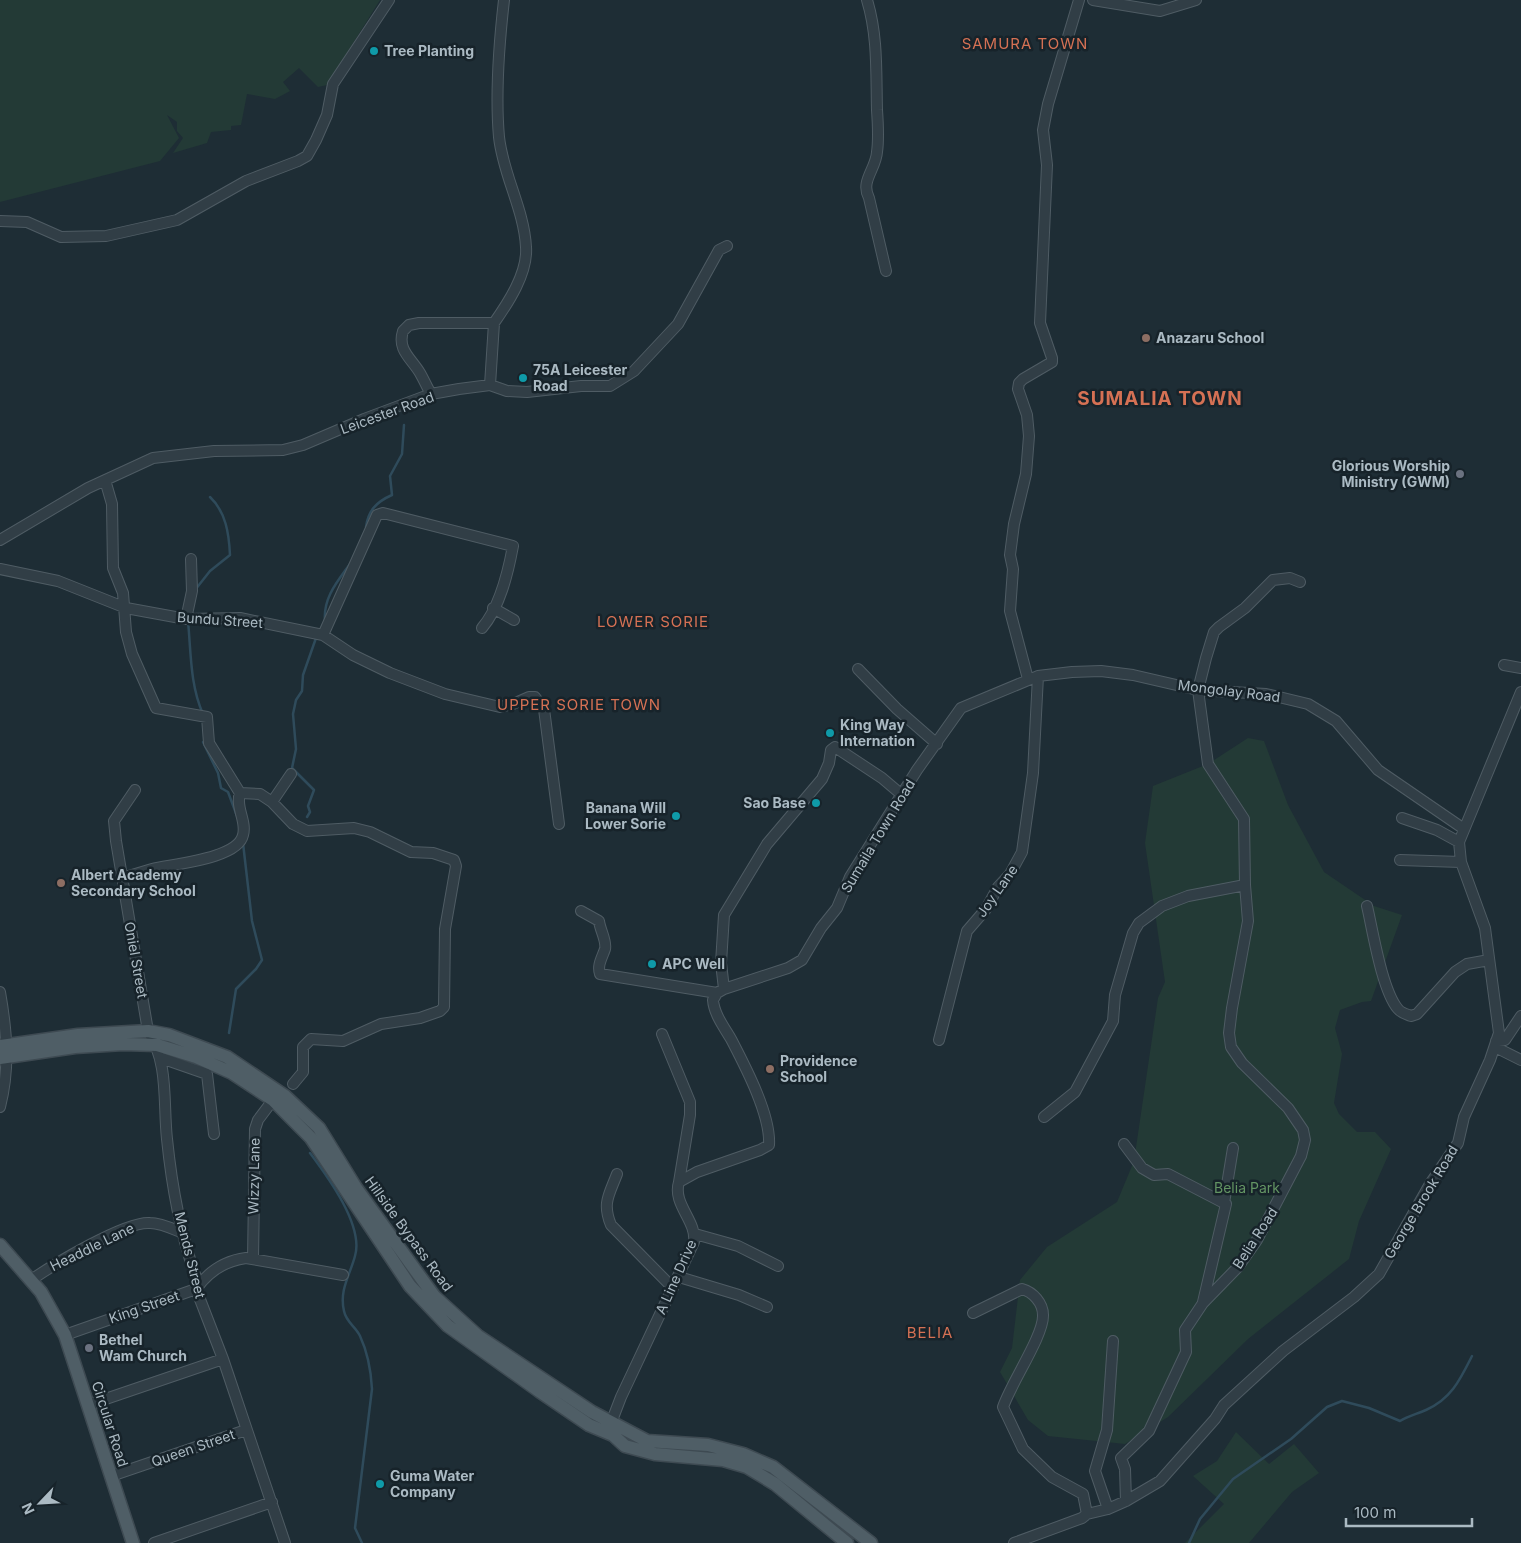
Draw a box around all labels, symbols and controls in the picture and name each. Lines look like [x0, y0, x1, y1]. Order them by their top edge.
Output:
district label: SAMURA TOWN [962, 34, 1088, 53]
place label: Tree Planting [384, 42, 474, 59]
marker: Tree Planting [368, 45, 380, 57]
place label: Anazaru School [1156, 329, 1264, 346]
marker: Anazaru School [1140, 332, 1152, 344]
place label: 75A Leicester Road [533, 361, 628, 394]
marker: 75A Leicester Road [517, 372, 529, 384]
district label: SUMALIA TOWN [1077, 387, 1243, 410]
street label: Leicester Road [338, 388, 436, 437]
place label: Glorious Worship Ministry (GWM) [1332, 457, 1450, 490]
marker: Glorious Worship Ministry (GWM) [1454, 468, 1466, 480]
street label: Bundu Street [177, 608, 264, 631]
district label: LOWER SORIE [597, 612, 709, 631]
street label: Mongolay Road [1177, 676, 1281, 705]
district label: UPPER SORIE TOWN [497, 695, 661, 714]
place label: King Way Internation [840, 716, 915, 749]
marker: King Way Internation [824, 727, 836, 739]
street label: Sumaila Town Road [837, 776, 918, 896]
place label: Sao Base [743, 794, 806, 811]
marker: Sao Base [810, 797, 822, 809]
place label: Banana Will Lower Sorie [585, 799, 666, 832]
marker: Banana Will Lower Sorie [670, 810, 682, 822]
street label: Joy Lane [972, 861, 1021, 920]
place label: Albert Academy Secondary School [71, 866, 196, 899]
marker: Albert Academy Secondary School [55, 877, 67, 889]
street label: Oniel Street [121, 920, 152, 1000]
place label: APC Well [662, 955, 725, 972]
marker: APC Well [646, 958, 658, 970]
place label: Providence School [780, 1052, 857, 1085]
marker: Providence School [764, 1063, 776, 1075]
street label: Wizzy Lane [244, 1138, 263, 1214]
street label: George Brook Road [1380, 1142, 1461, 1261]
street label: Hillside Bypass Road [362, 1173, 457, 1295]
park label: Belia Park [1214, 1179, 1280, 1196]
street label: Belia Road [1228, 1204, 1281, 1272]
street label: Mends Street [172, 1210, 210, 1300]
street label: Headdle Lane [47, 1219, 137, 1274]
street label: A Line Drive [652, 1237, 700, 1317]
street label: King Street [106, 1286, 182, 1327]
district label: BELIA [907, 1323, 953, 1342]
place label: Bethel Wam Church [99, 1331, 187, 1364]
marker: Bethel Wam Church [83, 1342, 95, 1354]
street label: Circular Road [89, 1379, 132, 1469]
street label: Queen Street [149, 1425, 237, 1470]
place label: Guma Water Company [390, 1467, 475, 1500]
north arrow [15, 1478, 65, 1528]
marker: Guma Water Company [374, 1478, 386, 1490]
scale bar [1346, 1496, 1472, 1528]
text: N [18, 1500, 38, 1517]
text: 100 m [1354, 1503, 1396, 1522]

